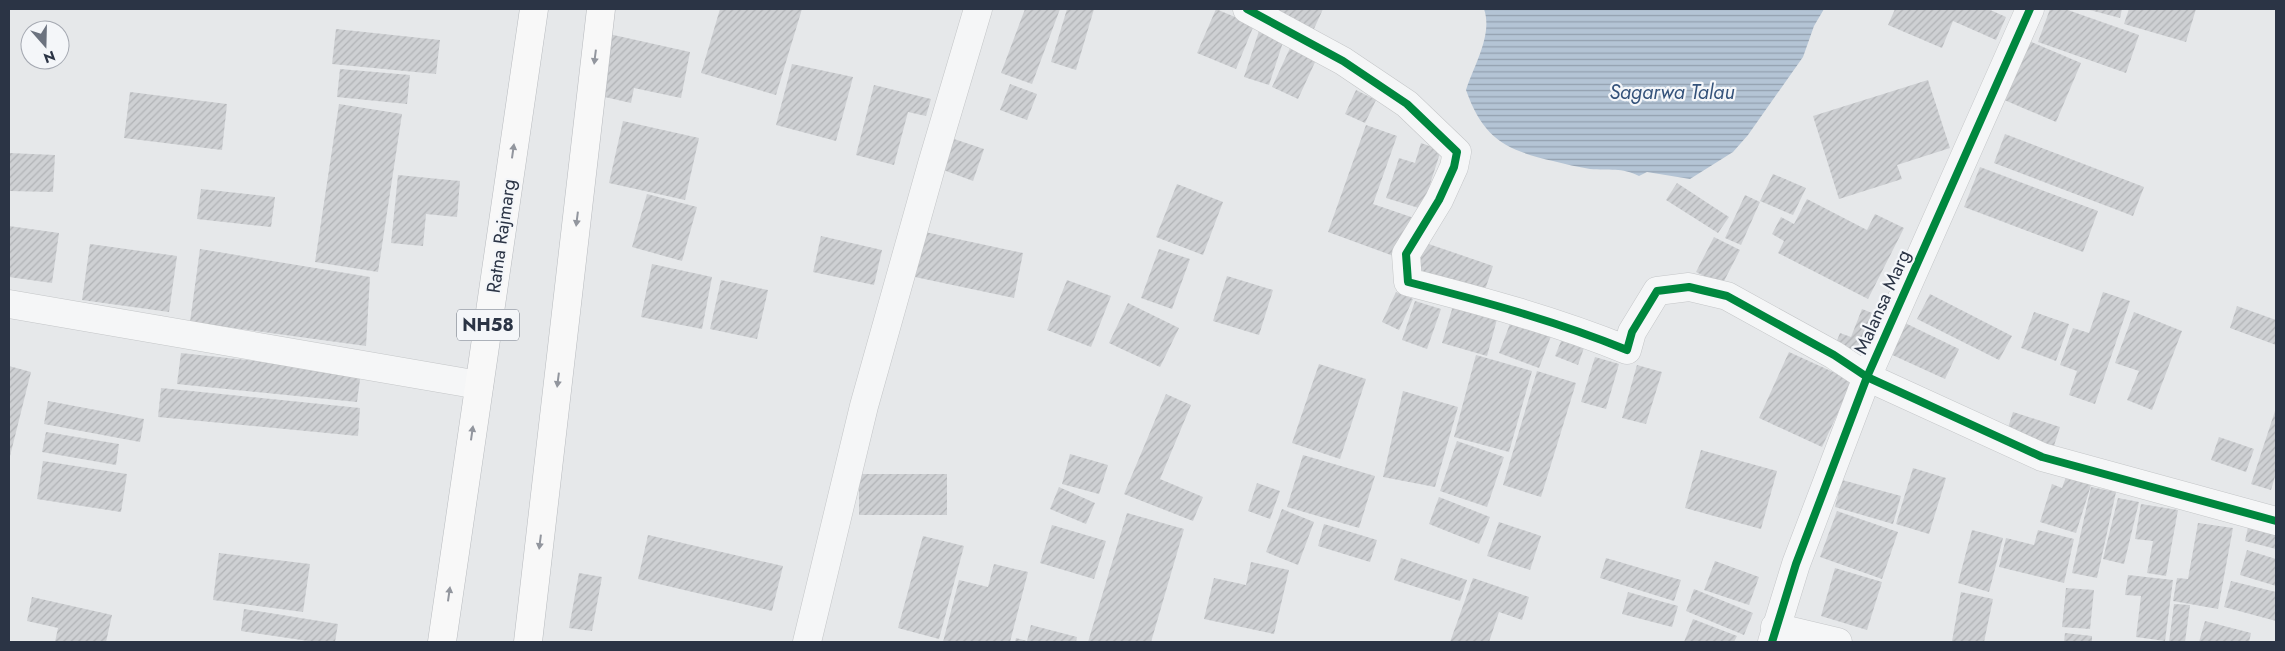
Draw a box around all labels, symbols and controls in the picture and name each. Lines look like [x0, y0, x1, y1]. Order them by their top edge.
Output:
north arrow [20, 20, 70, 70]
text: N [41, 46, 58, 69]
one-way arrow [591, 49, 599, 65]
water label: Sagarwa Talau [1609, 78, 1735, 107]
one-way arrow [510, 143, 518, 159]
street label: Ratna Rajmarg [480, 177, 522, 295]
one-way arrow [573, 211, 581, 227]
street label: Malansa Marg [1847, 245, 1917, 359]
road number: NH58 [457, 310, 519, 340]
one-way arrow [554, 372, 562, 388]
one-way arrow [469, 425, 477, 441]
one-way arrow [536, 534, 544, 550]
one-way arrow [446, 586, 454, 602]

